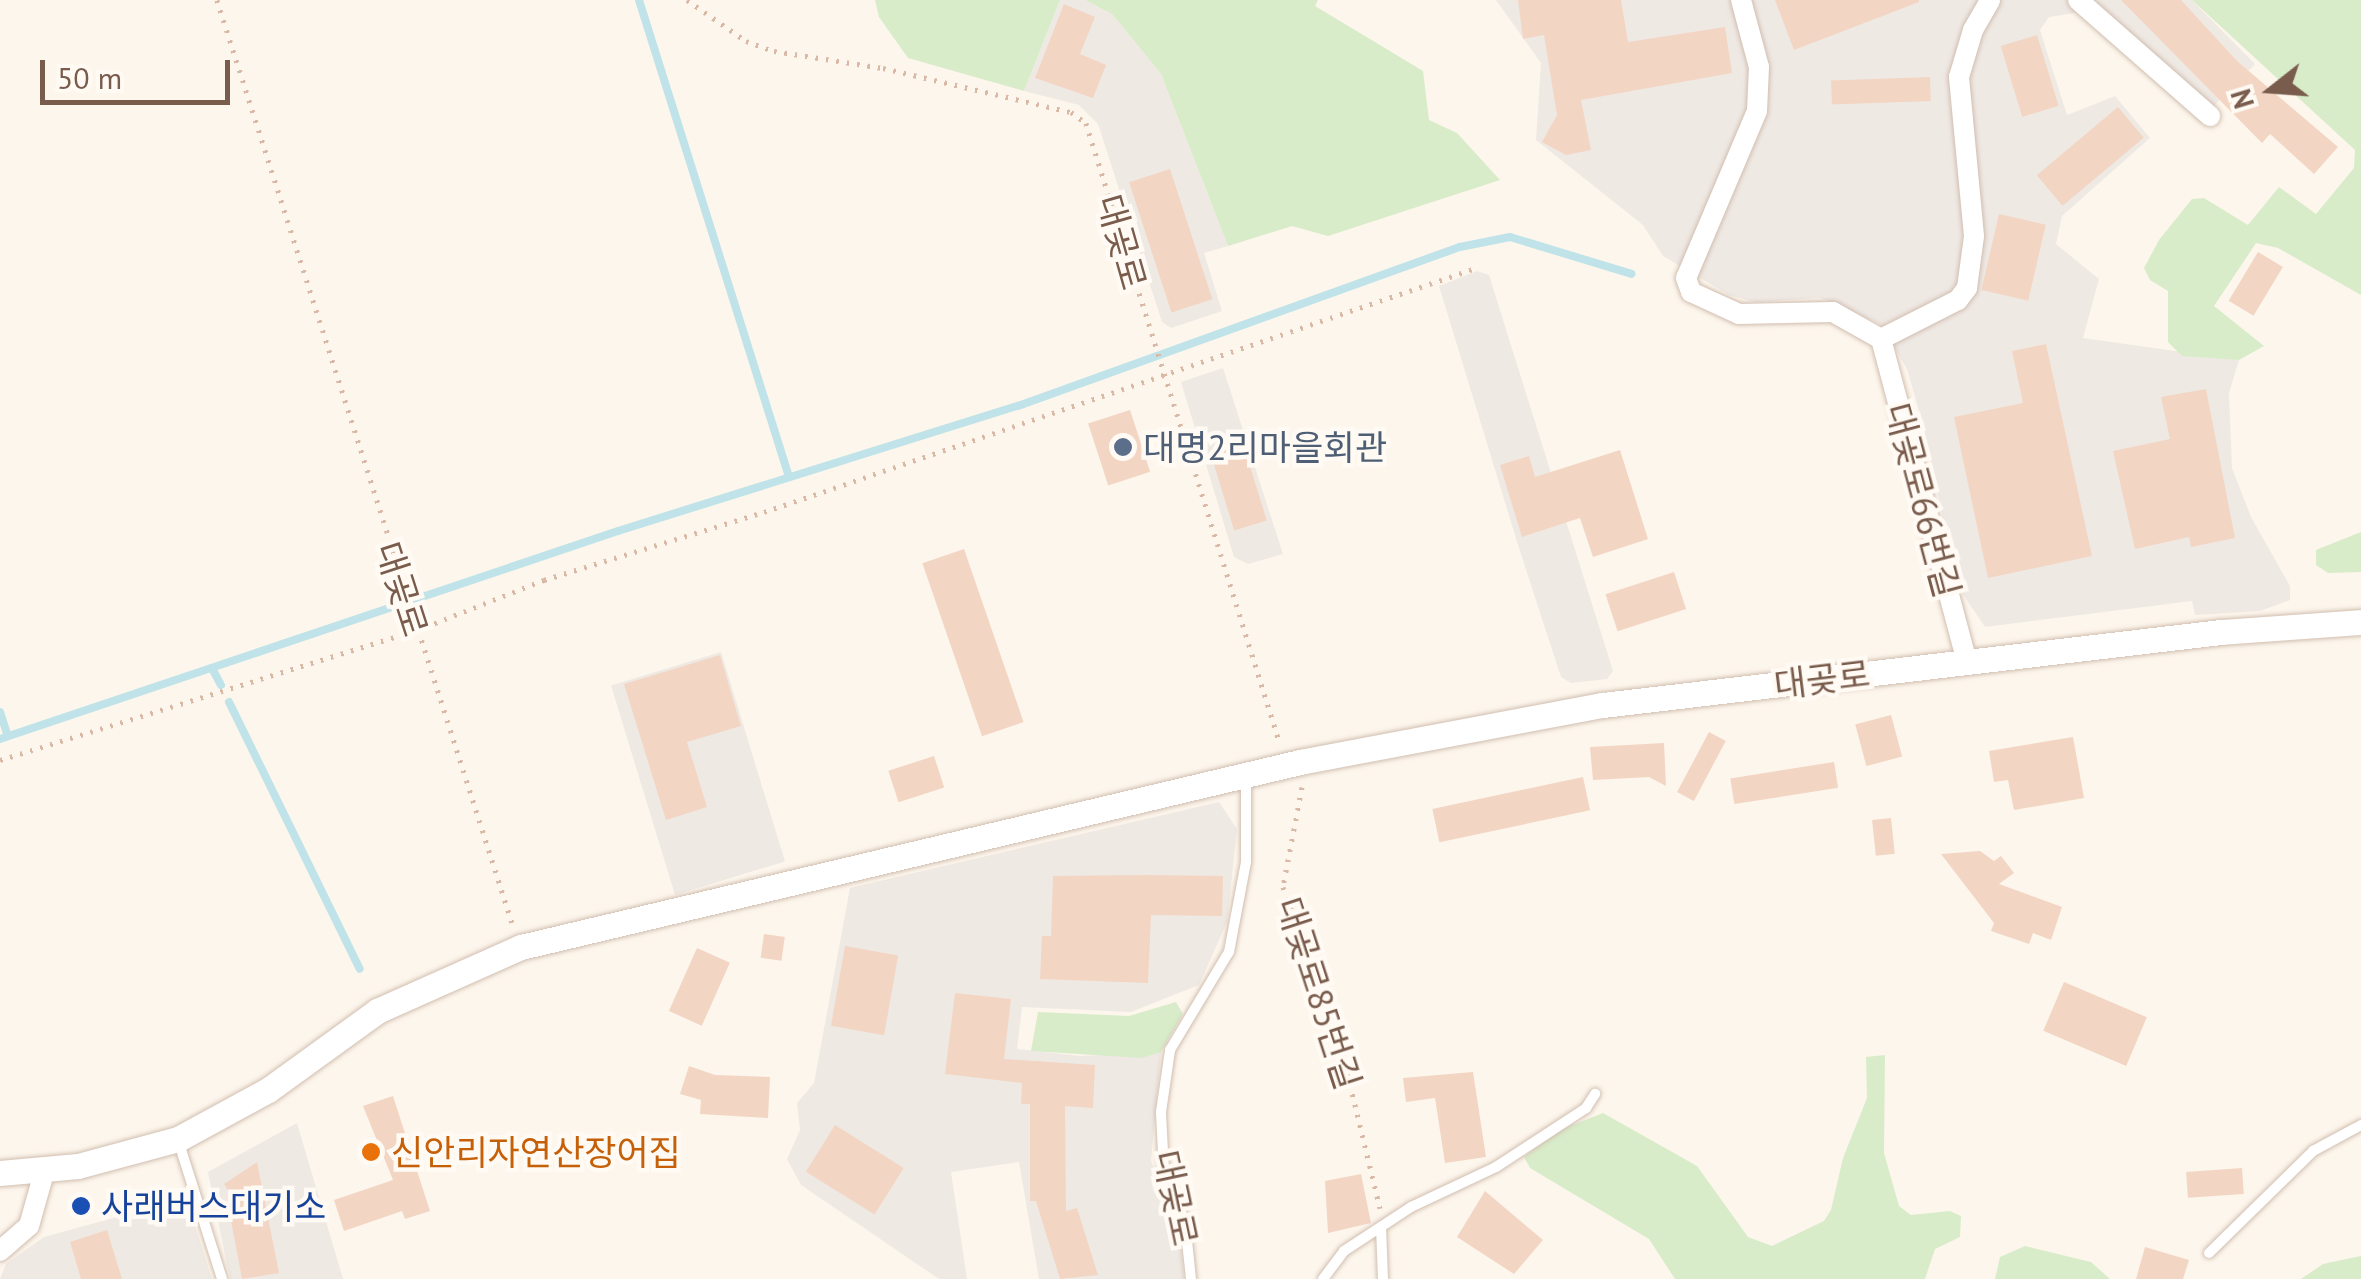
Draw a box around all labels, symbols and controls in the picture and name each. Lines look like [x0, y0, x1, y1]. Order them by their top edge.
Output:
scale bar [45, 40, 235, 102]
north arrow [2221, 40, 2321, 140]
text: 50 m [57, 58, 122, 97]
text: N [2221, 85, 2262, 113]
street label: 대곶로 [1089, 190, 1155, 294]
street label: 대곶로66번길 [1877, 398, 1969, 602]
place label: 대명2리마을회관 [1143, 426, 1387, 468]
marker: 대명2리마을회관 [1112, 436, 1134, 458]
street label: 대곶로 [367, 537, 437, 641]
street label: 대곶로 [1772, 652, 1872, 706]
street label: 대곶로85번길 [1268, 892, 1370, 1094]
place label: 신안리자연산장어집 [391, 1131, 681, 1173]
marker: 신안리자연산장어집 [360, 1141, 382, 1163]
street label: 대곶로 [1145, 1146, 1207, 1250]
place label: 사래버스대기소 [101, 1185, 326, 1227]
marker: 사래버스대기소 [70, 1195, 92, 1217]

